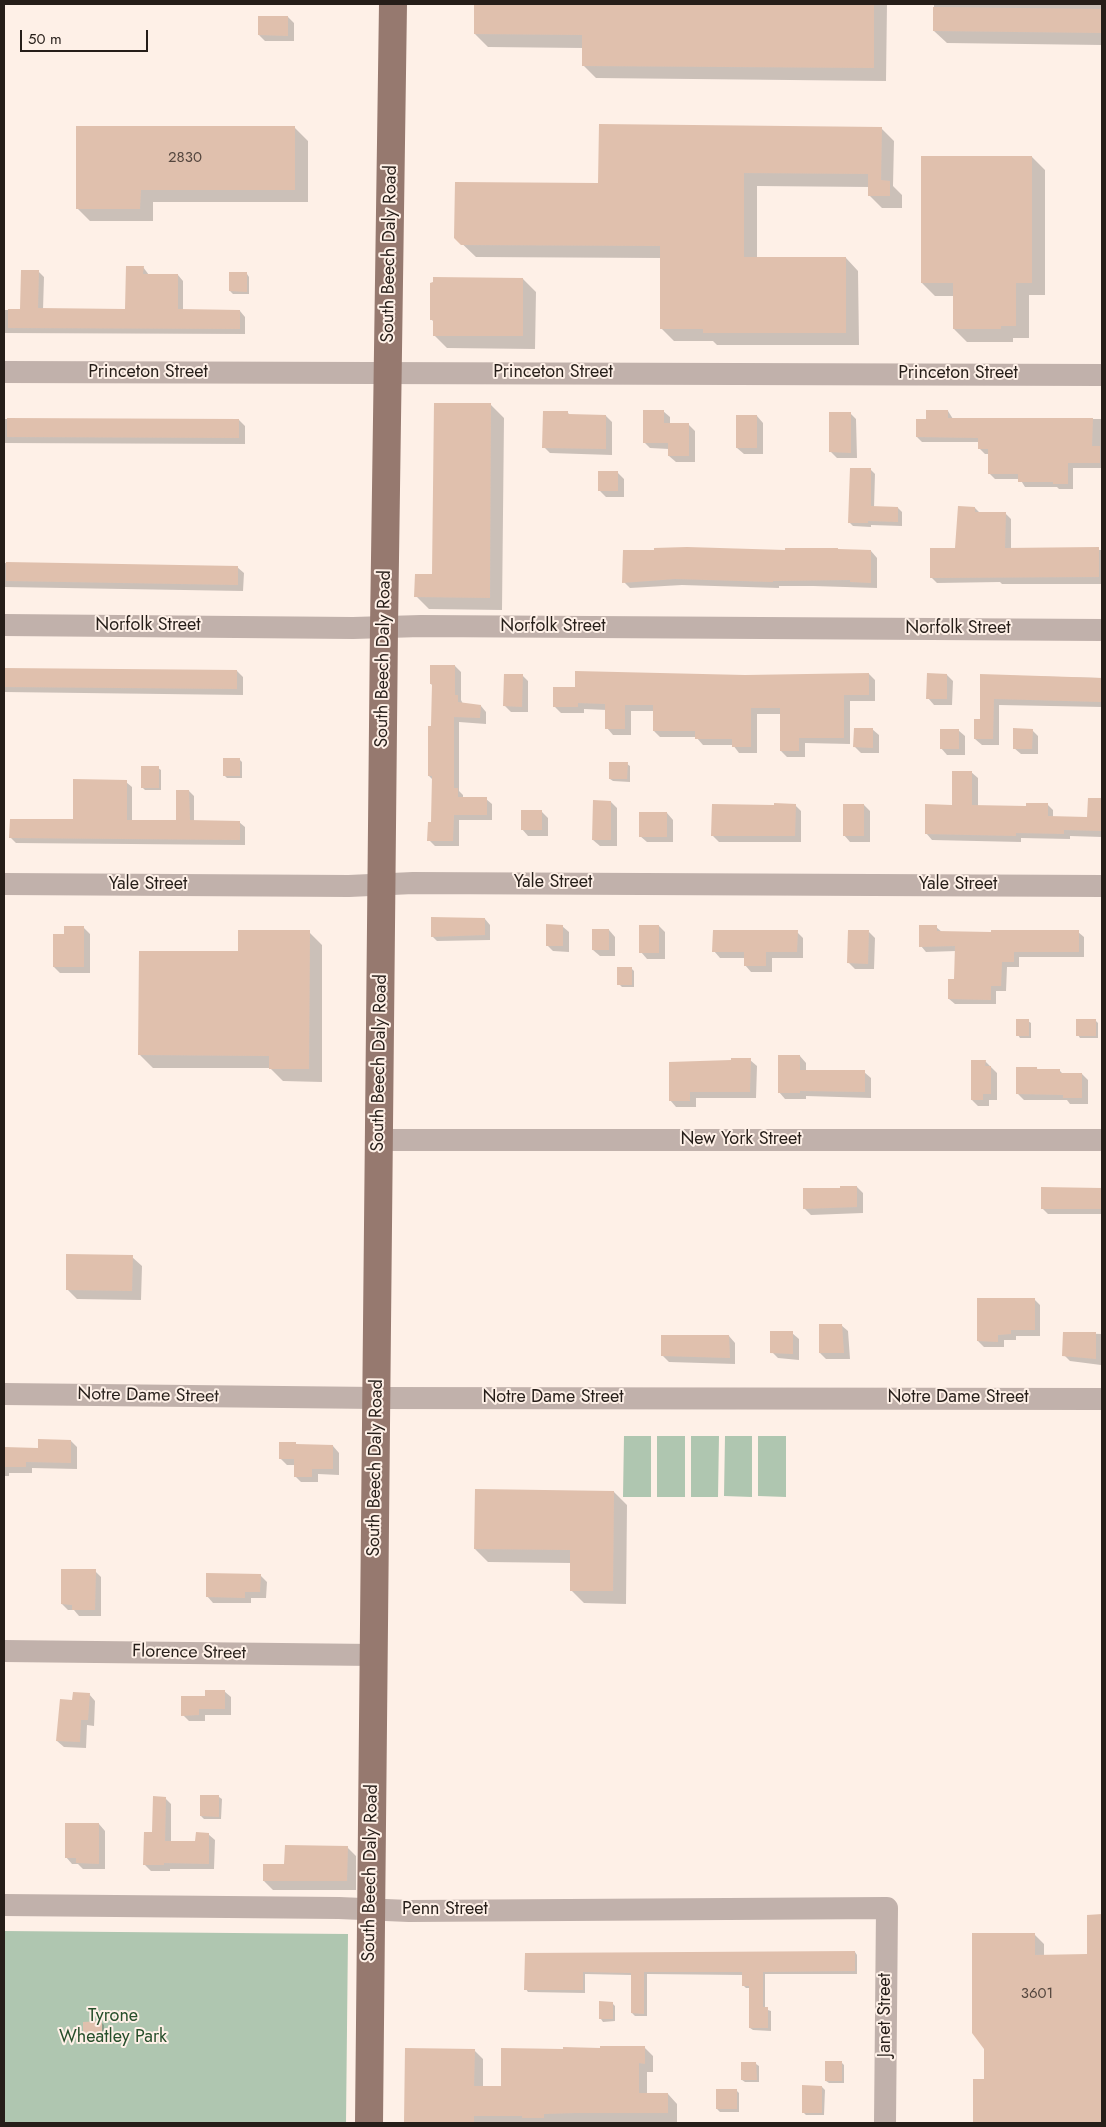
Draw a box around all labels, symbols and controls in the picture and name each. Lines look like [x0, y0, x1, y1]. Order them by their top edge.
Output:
scale bar [22, 20, 150, 52]
text: 50 m [28, 28, 62, 50]
house number: 2830 [168, 149, 202, 167]
street label: South Beech Daly Road [378, 165, 402, 343]
street label: Princeton Street [88, 362, 208, 384]
street label: Princeton Street [493, 362, 613, 384]
street label: Princeton Street [898, 363, 1018, 385]
street label: South Beech Daly Road [372, 570, 396, 748]
street label: Norfolk Street [95, 615, 201, 637]
street label: Norfolk Street [500, 616, 606, 638]
street label: Norfolk Street [905, 618, 1011, 640]
street label: Yale Street [514, 872, 592, 894]
street label: Yale Street [109, 874, 187, 896]
street label: Yale Street [919, 874, 997, 896]
street label: South Beech Daly Road [368, 974, 392, 1152]
street label: New York Street [680, 1129, 802, 1151]
street label: South Beech Daly Road [364, 1379, 388, 1557]
street label: Notre Dame Street [77, 1384, 219, 1408]
street label: Notre Dame Street [482, 1387, 624, 1409]
street label: Notre Dame Street [887, 1387, 1029, 1409]
street label: Florence Street [132, 1641, 246, 1665]
street label: South Beech Daly Road [359, 1784, 383, 1962]
street label: Penn Street [402, 1899, 488, 1921]
street label: Janet Street [875, 1973, 897, 2057]
house number: 3601 [1021, 1985, 1053, 2003]
park label: Tyrone Wheatley Park [59, 2006, 167, 2048]

